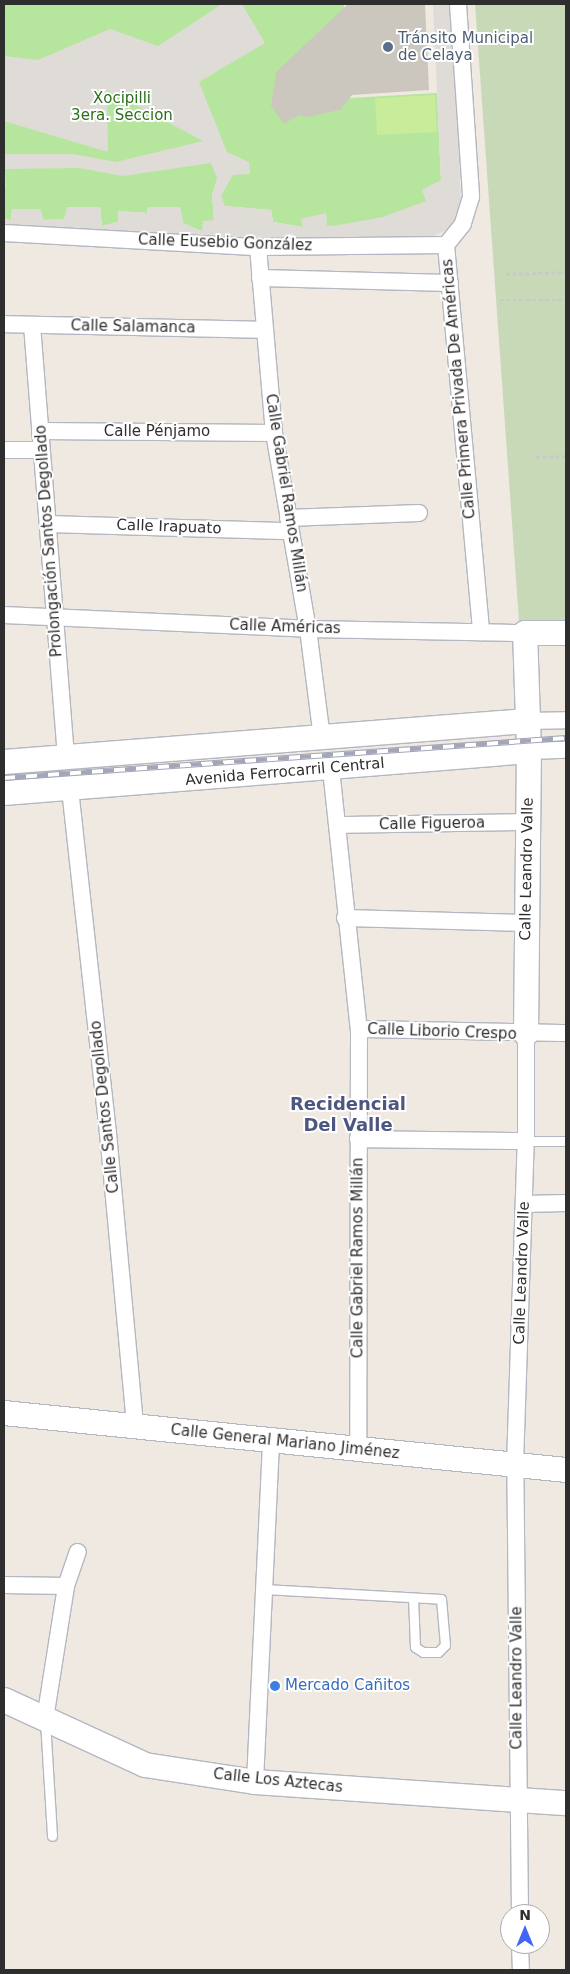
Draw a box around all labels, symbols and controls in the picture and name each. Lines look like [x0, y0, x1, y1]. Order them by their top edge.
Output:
place label: Tránsito Municipal de Celaya [398, 29, 533, 64]
marker: Tránsito Municipal de Celaya [382, 41, 394, 53]
park label: Xocipilli 3era. Seccion [71, 89, 173, 124]
street label: Calle Eusebio González [138, 231, 312, 255]
street label: Calle Primera Privada De Américas [439, 258, 479, 520]
street label: Calle Salamanca [70, 317, 196, 337]
street label: Calle Gabriel Ramos Millán [261, 393, 311, 593]
street label: Calle Pénjamo [104, 423, 210, 441]
street label: Prolongación Santos Degollado [32, 424, 66, 658]
street label: Calle Irapuato [116, 516, 222, 538]
street label: Calle Américas [229, 616, 341, 638]
street label: Avenida Ferrocarril Central [185, 754, 385, 790]
street label: Calle Leandro Valle [517, 797, 537, 941]
street label: Calle Figueroa [379, 814, 485, 834]
street label: Calle Santos Degollado [87, 1020, 123, 1194]
street label: Calle Liborio Crespo [367, 1020, 517, 1044]
district label: Recidencial Del Valle [290, 1094, 406, 1136]
street label: Calle Gabriel Ramos Millán [349, 1158, 367, 1358]
street label: Calle Leandro Valle [511, 1201, 533, 1345]
street label: Calle General Mariano Jiménez [170, 1421, 400, 1463]
street label: Calle Leandro Valle [508, 1606, 526, 1750]
place label: Mercado Cañitos [285, 1677, 410, 1695]
marker: Mercado Cañitos [269, 1680, 281, 1692]
street label: Calle Los Aztecas [212, 1765, 344, 1797]
north arrow [500, 1904, 550, 1954]
text: N [519, 1907, 531, 1923]

